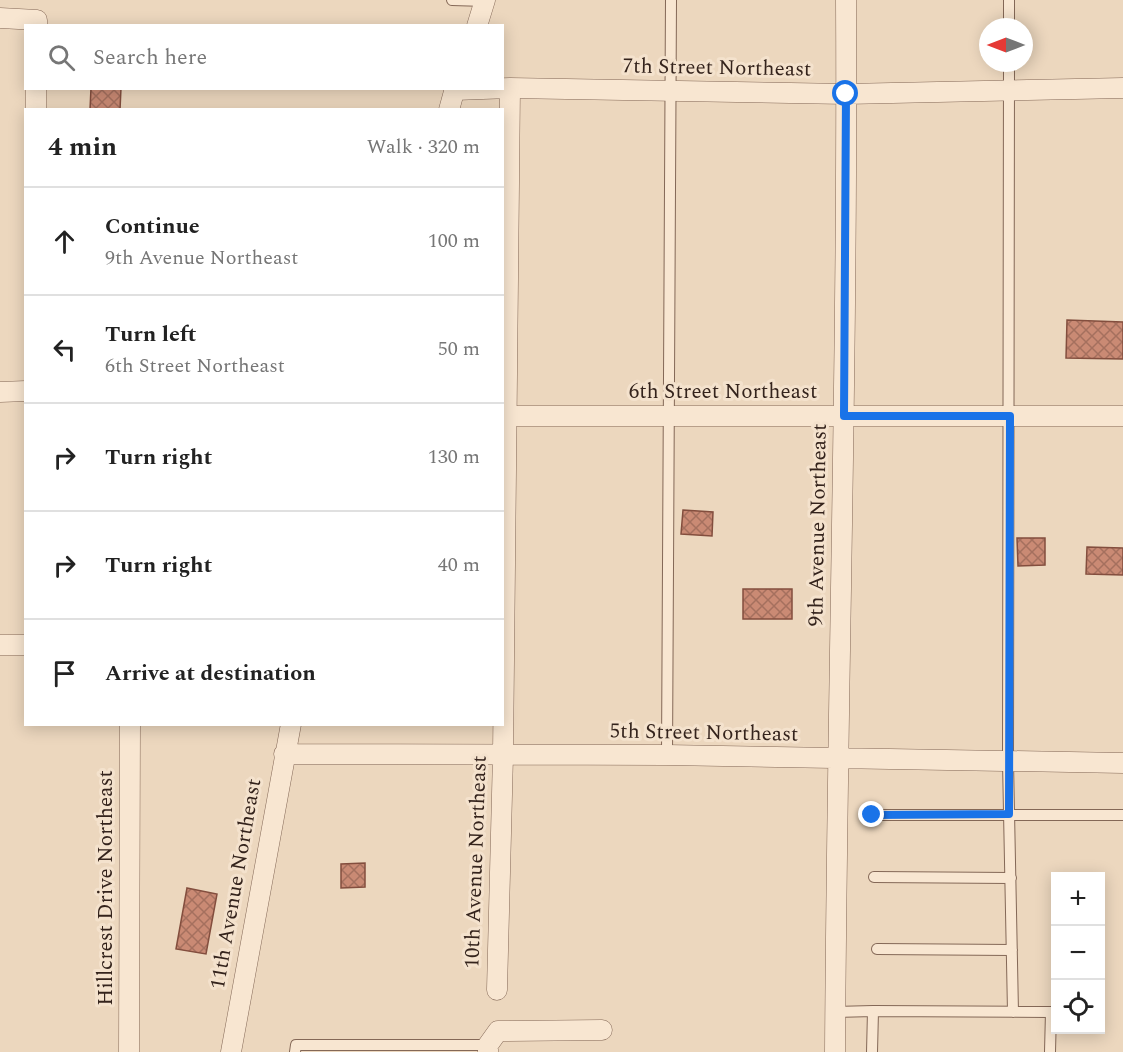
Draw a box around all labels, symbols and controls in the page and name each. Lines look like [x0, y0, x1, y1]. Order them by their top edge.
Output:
north arrow [979, 18, 1033, 72]
search box [24, 24, 504, 90]
icon: search [45, 41, 78, 74]
text: Search here [93, 41, 207, 74]
street label: 7th Street Northeast [622, 50, 812, 86]
route start [832, 80, 858, 106]
text: 4 min [48, 127, 117, 167]
text: Walk · 320 m [367, 132, 480, 162]
text: Continue [105, 210, 200, 243]
icon: ahead [48, 225, 81, 258]
text: 100 m [428, 226, 480, 256]
text: 9th Avenue Northeast [105, 243, 298, 273]
text: Turn left [105, 318, 197, 351]
icon: left [48, 333, 81, 366]
text: 50 m [438, 334, 480, 364]
text: 6th Street Northeast [105, 351, 285, 381]
street label: 6th Street Northeast [629, 376, 817, 408]
street label: 9th Avenue Northeast [800, 423, 836, 627]
icon: right [48, 441, 81, 474]
text: Turn right [105, 441, 212, 474]
text: 130 m [428, 442, 480, 472]
icon: right [48, 549, 81, 582]
text: Turn right [105, 549, 212, 582]
text: 40 m [438, 550, 480, 580]
icon: arrive [48, 657, 81, 690]
text: Arrive at destination [105, 657, 316, 690]
street label: 5th Street Northeast [609, 715, 799, 751]
street label: 10th Avenue Northeast [456, 755, 496, 969]
street label: Hillcrest Drive Northeast [90, 770, 122, 1006]
street label: 11th Avenue Northeast [202, 776, 270, 992]
route end [858, 801, 884, 827]
map controls [1051, 872, 1105, 1034]
button: + [1051, 872, 1105, 926]
button: − [1051, 926, 1105, 980]
button: locate [1051, 980, 1105, 1034]

